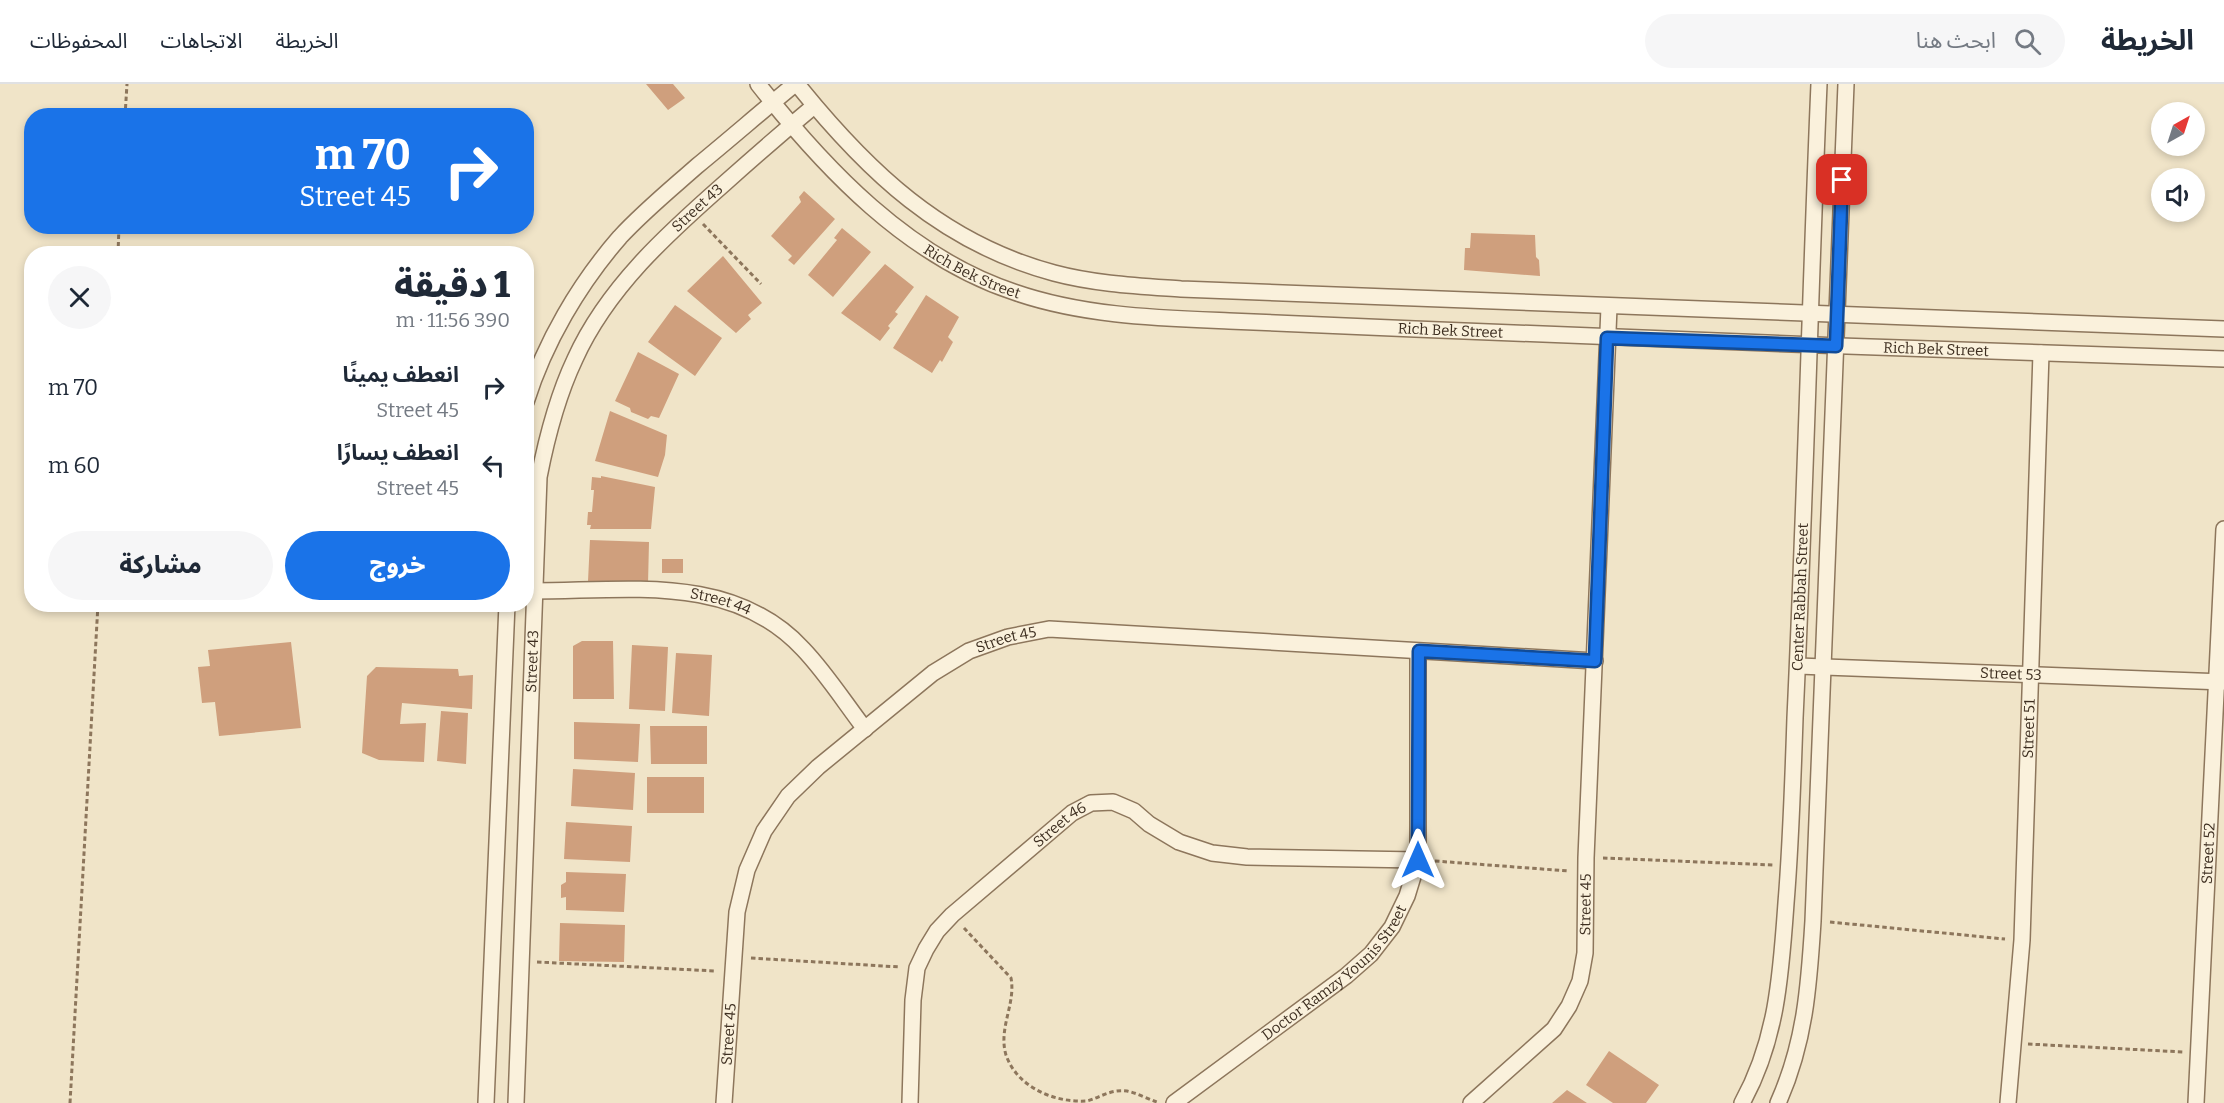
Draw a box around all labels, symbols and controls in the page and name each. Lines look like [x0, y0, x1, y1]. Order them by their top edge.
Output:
search box [1645, 14, 2065, 68]
text: الخريطة [2101, 24, 2194, 57]
icon: search [2011, 25, 2044, 58]
text: ابحث هنا [1916, 27, 1996, 54]
text: المحفوظات [30, 28, 127, 54]
text: الاتجاهات [160, 28, 242, 54]
text: الخريطة [275, 28, 338, 54]
north arrow [2151, 102, 2205, 156]
map controls [2151, 102, 2205, 222]
text: 70 m [315, 130, 411, 180]
icon: right [432, 132, 510, 210]
pin [1816, 154, 1867, 205]
icon: arrive [1825, 163, 1858, 196]
button: sound [2151, 168, 2205, 222]
street label: Street 43 [668, 180, 727, 236]
text: Street 45 [299, 181, 411, 213]
street label: Rich Bek Street [920, 241, 1023, 303]
text: 1 دقيقة [394, 263, 510, 307]
button: close [48, 266, 111, 329]
text: 390 m · 11:56 [396, 308, 510, 332]
street label: Rich Bek Street [1397, 319, 1504, 342]
street label: Rich Bek Street [1883, 338, 1990, 360]
text: انعطف يمينًا [343, 361, 459, 388]
icon: right [477, 371, 510, 404]
text: 70 m [48, 374, 98, 401]
text: Street 45 [376, 398, 459, 422]
text: انعطف يسارًا [337, 439, 459, 466]
icon: left [477, 449, 510, 482]
text: 60 m [48, 452, 100, 479]
text: Street 45 [376, 476, 459, 500]
street label: Center Rabbah Street [1788, 522, 1812, 671]
button: مشاركة [48, 531, 273, 600]
button: خروج [285, 531, 510, 600]
street label: Street 44 [689, 584, 754, 619]
street label: Street 45 [973, 623, 1038, 657]
street label: Street 43 [522, 630, 542, 693]
street label: Street 53 [1980, 664, 2042, 684]
street label: Street 51 [2019, 699, 2039, 759]
street label: Street 46 [1029, 798, 1089, 851]
street label: Street 52 [2198, 822, 2219, 884]
position arrow [1386, 828, 1450, 892]
street label: Street 45 [1576, 873, 1595, 936]
street label: Doctor Ramzy Younis Street [1258, 901, 1411, 1044]
street label: Street 45 [718, 1003, 740, 1066]

